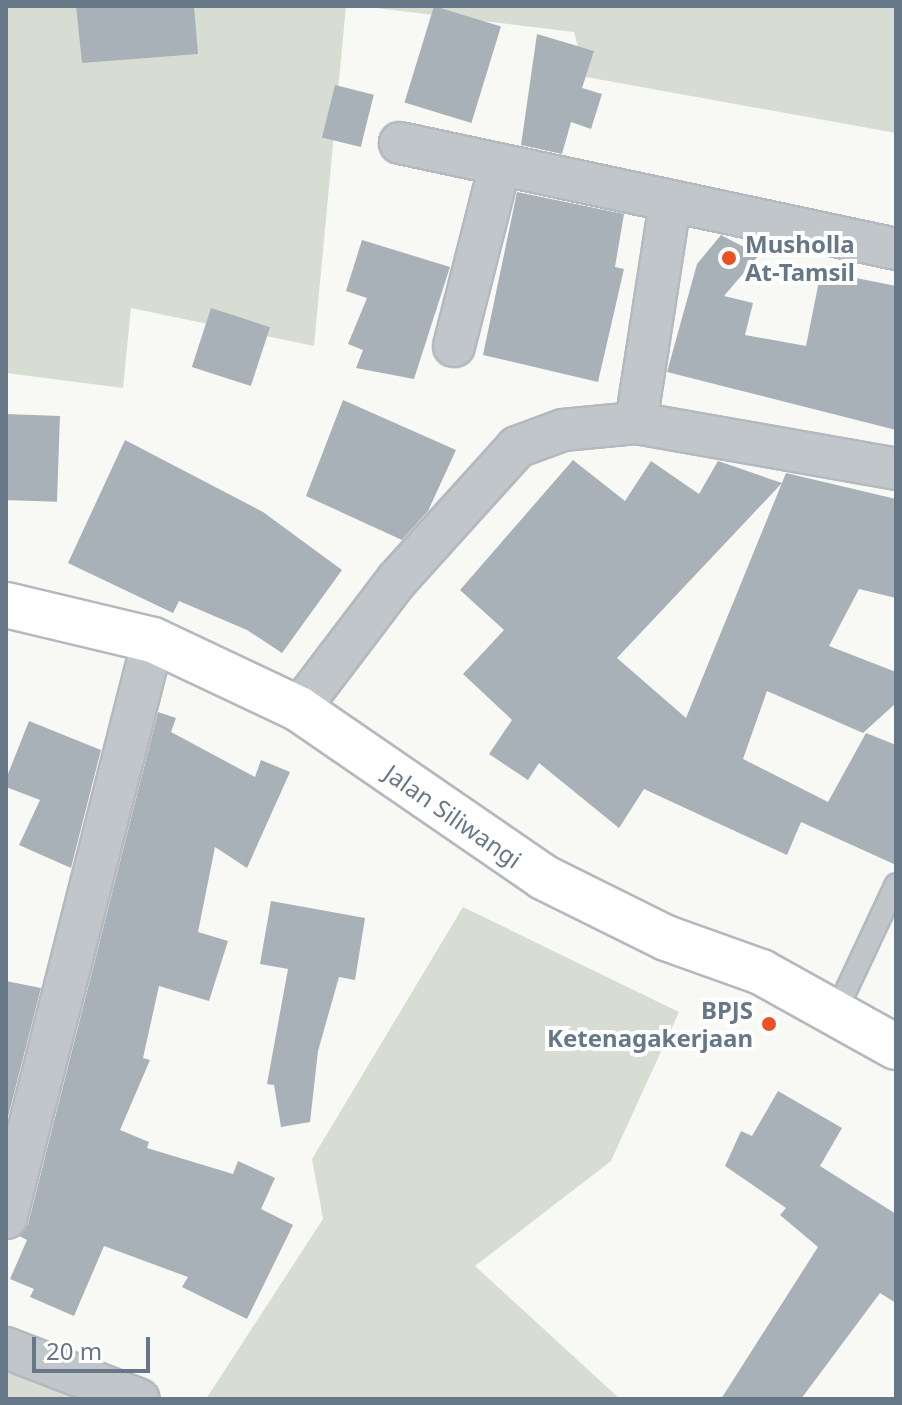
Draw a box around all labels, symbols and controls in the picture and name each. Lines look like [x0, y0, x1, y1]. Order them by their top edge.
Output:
place label: Musholla At-Tamsil [745, 230, 855, 286]
marker: Musholla At-Tamsil [720, 249, 738, 267]
street label: Jalan Siliwangi [379, 758, 527, 874]
place label: BPJS Ketenagakerjaan [547, 996, 753, 1052]
marker: BPJS Ketenagakerjaan [760, 1015, 778, 1033]
scale bar [36, 1321, 154, 1371]
text: 20 m [46, 1334, 102, 1367]

